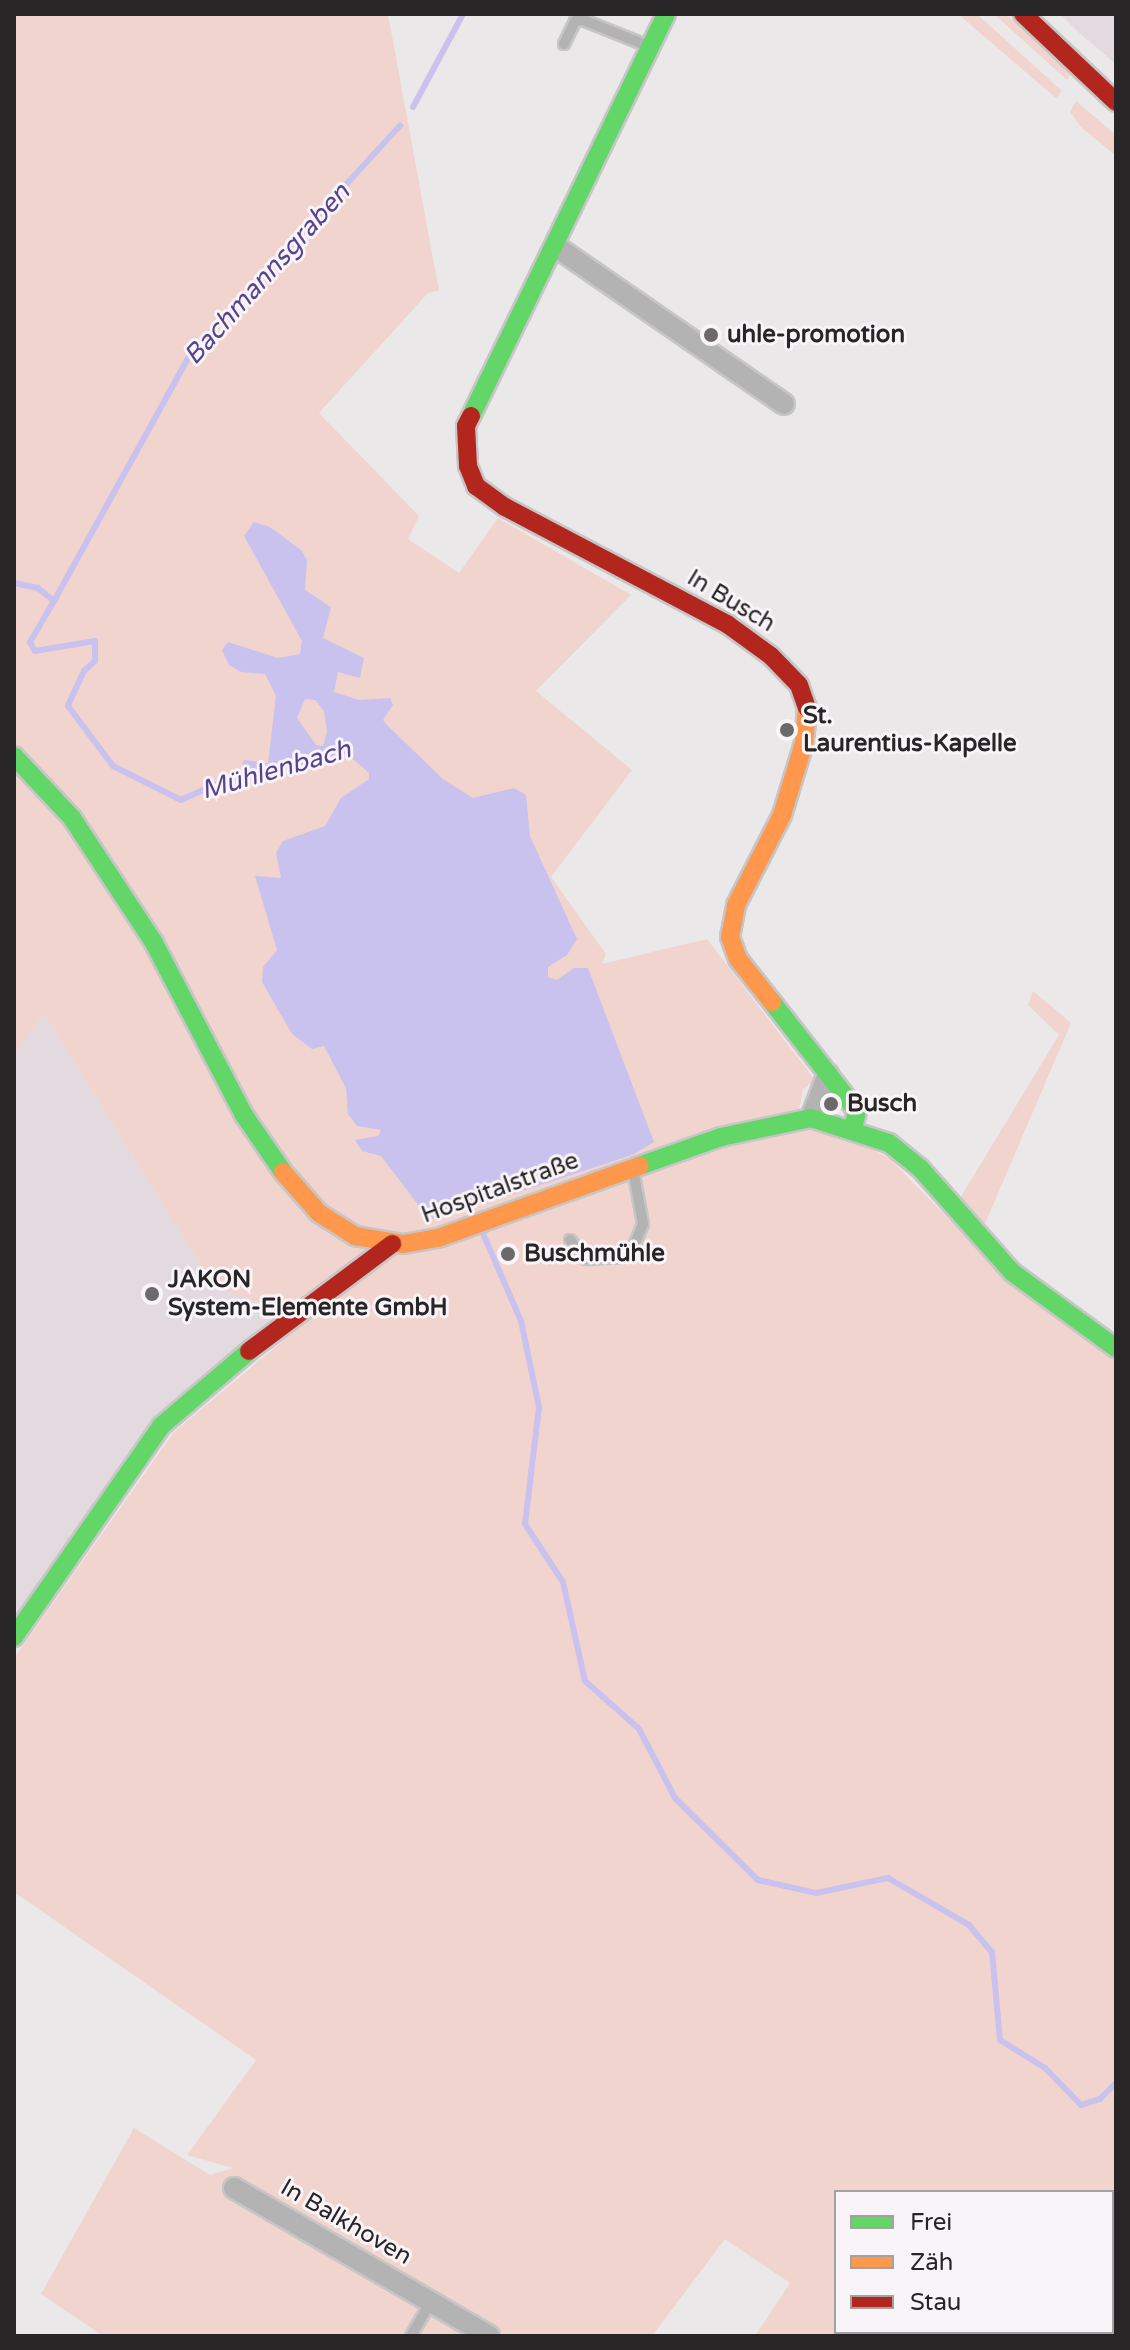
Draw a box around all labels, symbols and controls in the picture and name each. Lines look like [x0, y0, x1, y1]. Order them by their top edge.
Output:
water label: Bachmannsgraben [177, 177, 357, 371]
place label: uhle-promotion [727, 321, 905, 349]
marker: uhle-promotion [702, 326, 720, 344]
street label: In Busch [682, 564, 780, 638]
place label: St. Laurentius-Kapelle [803, 702, 1016, 758]
marker: St. Laurentius-Kapelle [778, 721, 796, 739]
water label: Mühlenbach [198, 734, 354, 806]
place label: Busch [847, 1090, 917, 1118]
marker: Busch [822, 1095, 840, 1113]
street label: Hospitalstraße [418, 1146, 582, 1230]
place label: Buschmühle [524, 1240, 665, 1268]
marker: Buschmühle [499, 1245, 517, 1263]
place label: JAKON System-Elemente GmbH [168, 1266, 448, 1322]
marker: JAKON System-Elemente GmbH [143, 1285, 161, 1303]
street label: In Balkhoven [275, 2173, 417, 2271]
legend [834, 2190, 1114, 2334]
text: Frei [910, 2208, 952, 2237]
text: Zäh [910, 2248, 953, 2277]
text: Stau [910, 2288, 961, 2317]

